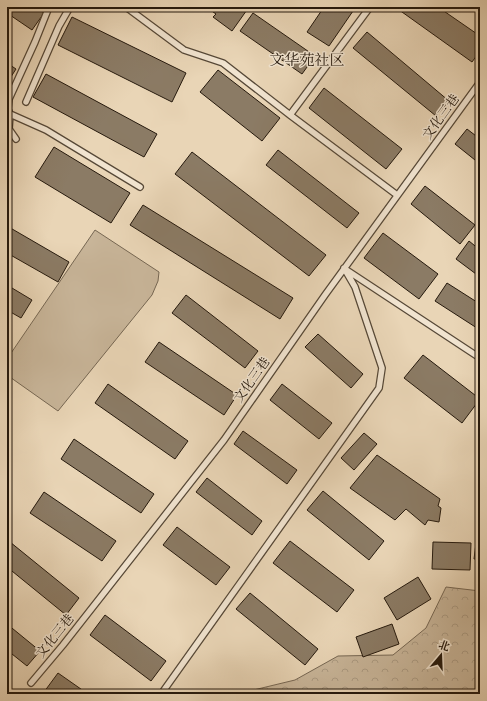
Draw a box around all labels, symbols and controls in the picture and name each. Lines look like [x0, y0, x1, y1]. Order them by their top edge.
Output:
district label: 文华苑社区 [269, 51, 345, 70]
street label: 文化三巷 [419, 91, 463, 143]
street label: 文化三巷 [231, 354, 273, 406]
street label: 文化三巷 [32, 611, 78, 661]
north arrow [421, 635, 461, 675]
text: 北 [437, 638, 451, 654]

